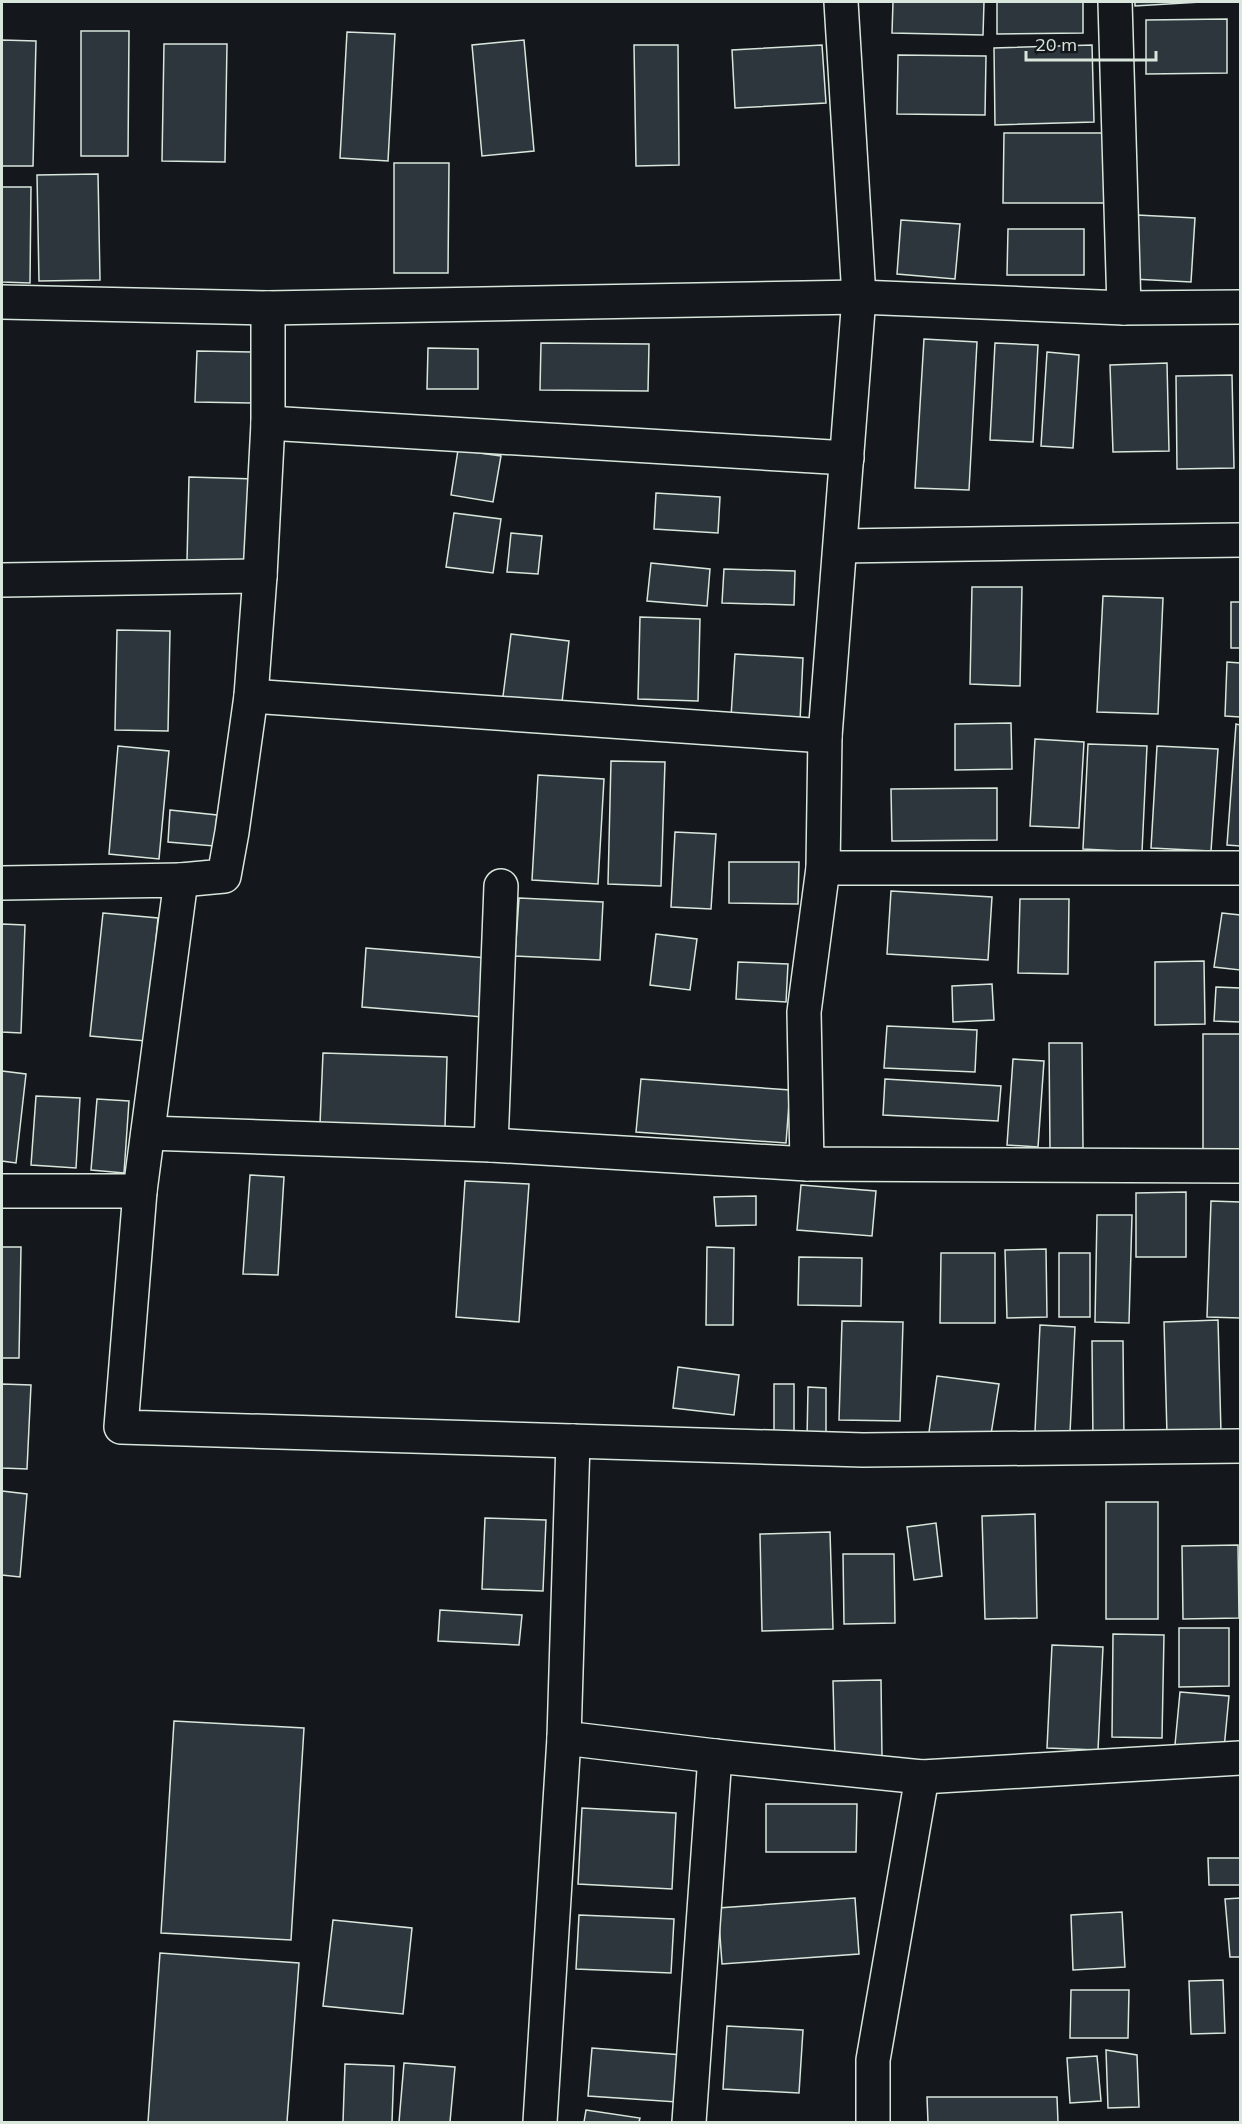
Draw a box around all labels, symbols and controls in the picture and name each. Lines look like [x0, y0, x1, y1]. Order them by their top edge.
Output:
scale bar [1026, 24, 1156, 62]
text: 20 m [1035, 33, 1077, 56]

